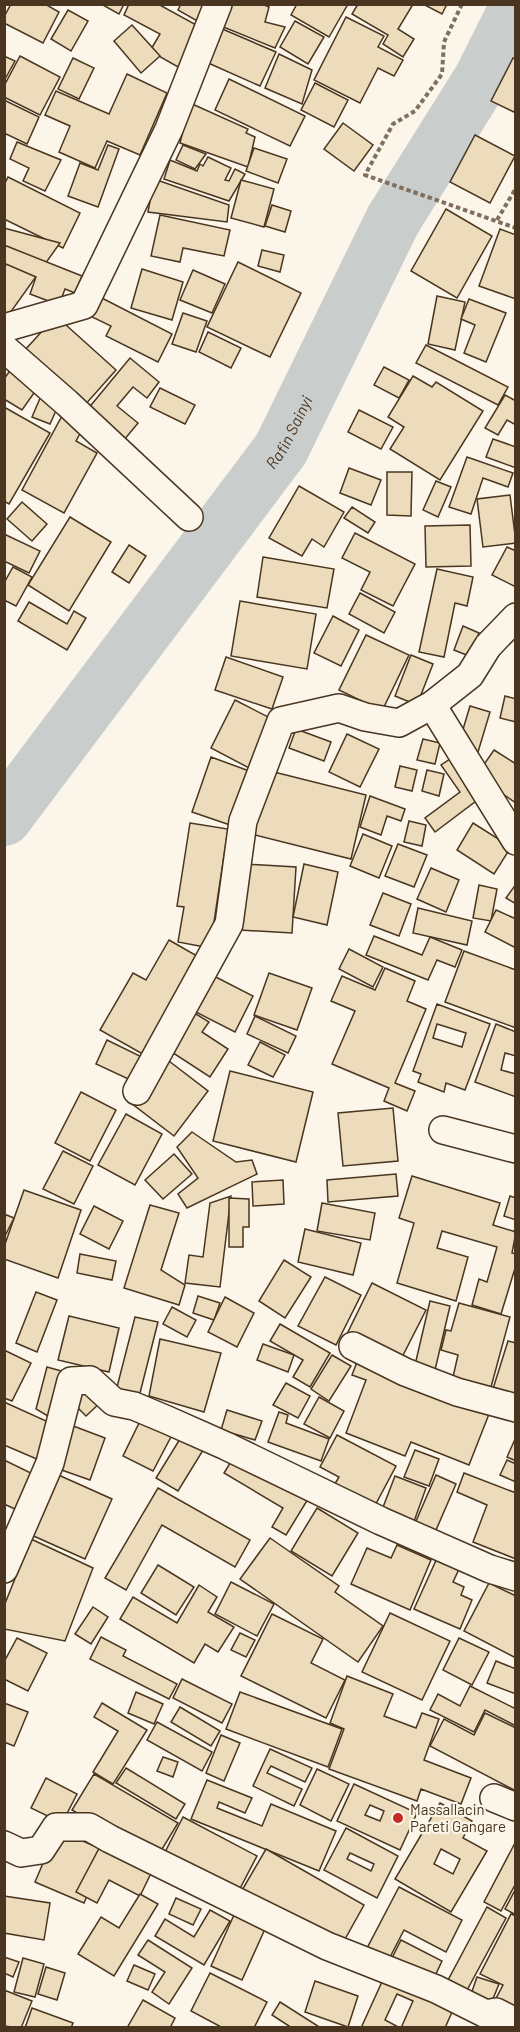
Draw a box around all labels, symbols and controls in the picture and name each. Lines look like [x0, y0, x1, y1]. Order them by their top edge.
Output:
water label: Rafin Sainyi [261, 392, 315, 472]
place label: Massallacin Pareti Gangare [410, 1800, 506, 1835]
marker: Massallacin Pareti Gangare [391, 1811, 405, 1825]

